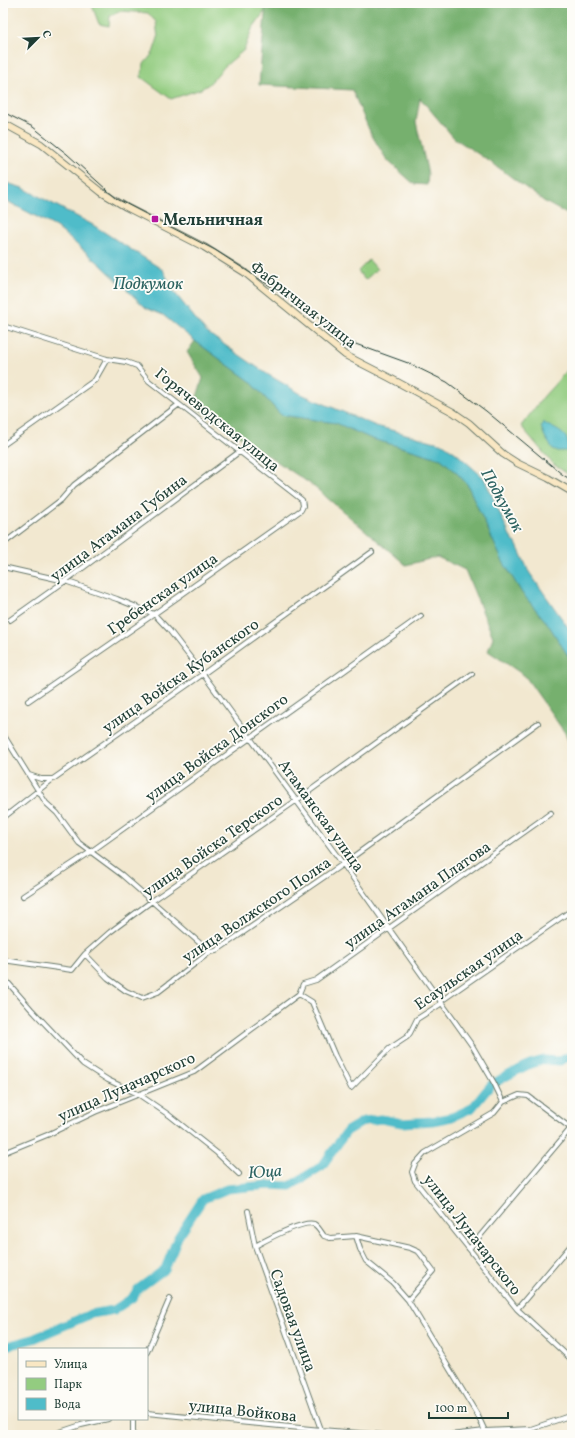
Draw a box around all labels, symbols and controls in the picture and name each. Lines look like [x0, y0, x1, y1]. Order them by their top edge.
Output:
north arrow [18, 18, 58, 58]
text: С [37, 28, 54, 41]
place label: Мельничная [163, 210, 263, 232]
marker: Мельничная [150, 214, 160, 224]
street label: Фабричная улица [245, 257, 361, 354]
water label: Подкумок [113, 273, 184, 296]
street label: Горячеводская улица [150, 363, 284, 478]
water label: Подкумок [475, 465, 529, 538]
street label: улица Атамана Губина [46, 470, 192, 588]
street label: Гребенская улица [104, 548, 223, 641]
street label: улица Войска Кубанского [98, 614, 264, 739]
street label: улица Войска Донского [141, 689, 293, 808]
street label: Атаманская улица [272, 755, 369, 877]
street label: улица Войска Терского [139, 790, 288, 903]
street label: улица Атамана Платова [340, 837, 496, 955]
street label: улица Волжского Полка [178, 852, 336, 969]
street label: Есаульская улица [410, 925, 528, 1016]
street label: улица Луначарского [55, 1048, 199, 1128]
water label: Юца [247, 1160, 283, 1185]
street label: улица Луначарского [417, 1170, 526, 1300]
street label: Садовая улица [263, 1266, 321, 1375]
legend [18, 1348, 148, 1420]
text: Улица [54, 1357, 87, 1373]
text: Парк [54, 1377, 82, 1393]
scale bar [429, 1394, 508, 1420]
street label: улица Войкова [188, 1395, 298, 1429]
text: Вода [54, 1397, 81, 1413]
text: 100 m [435, 1401, 468, 1417]

